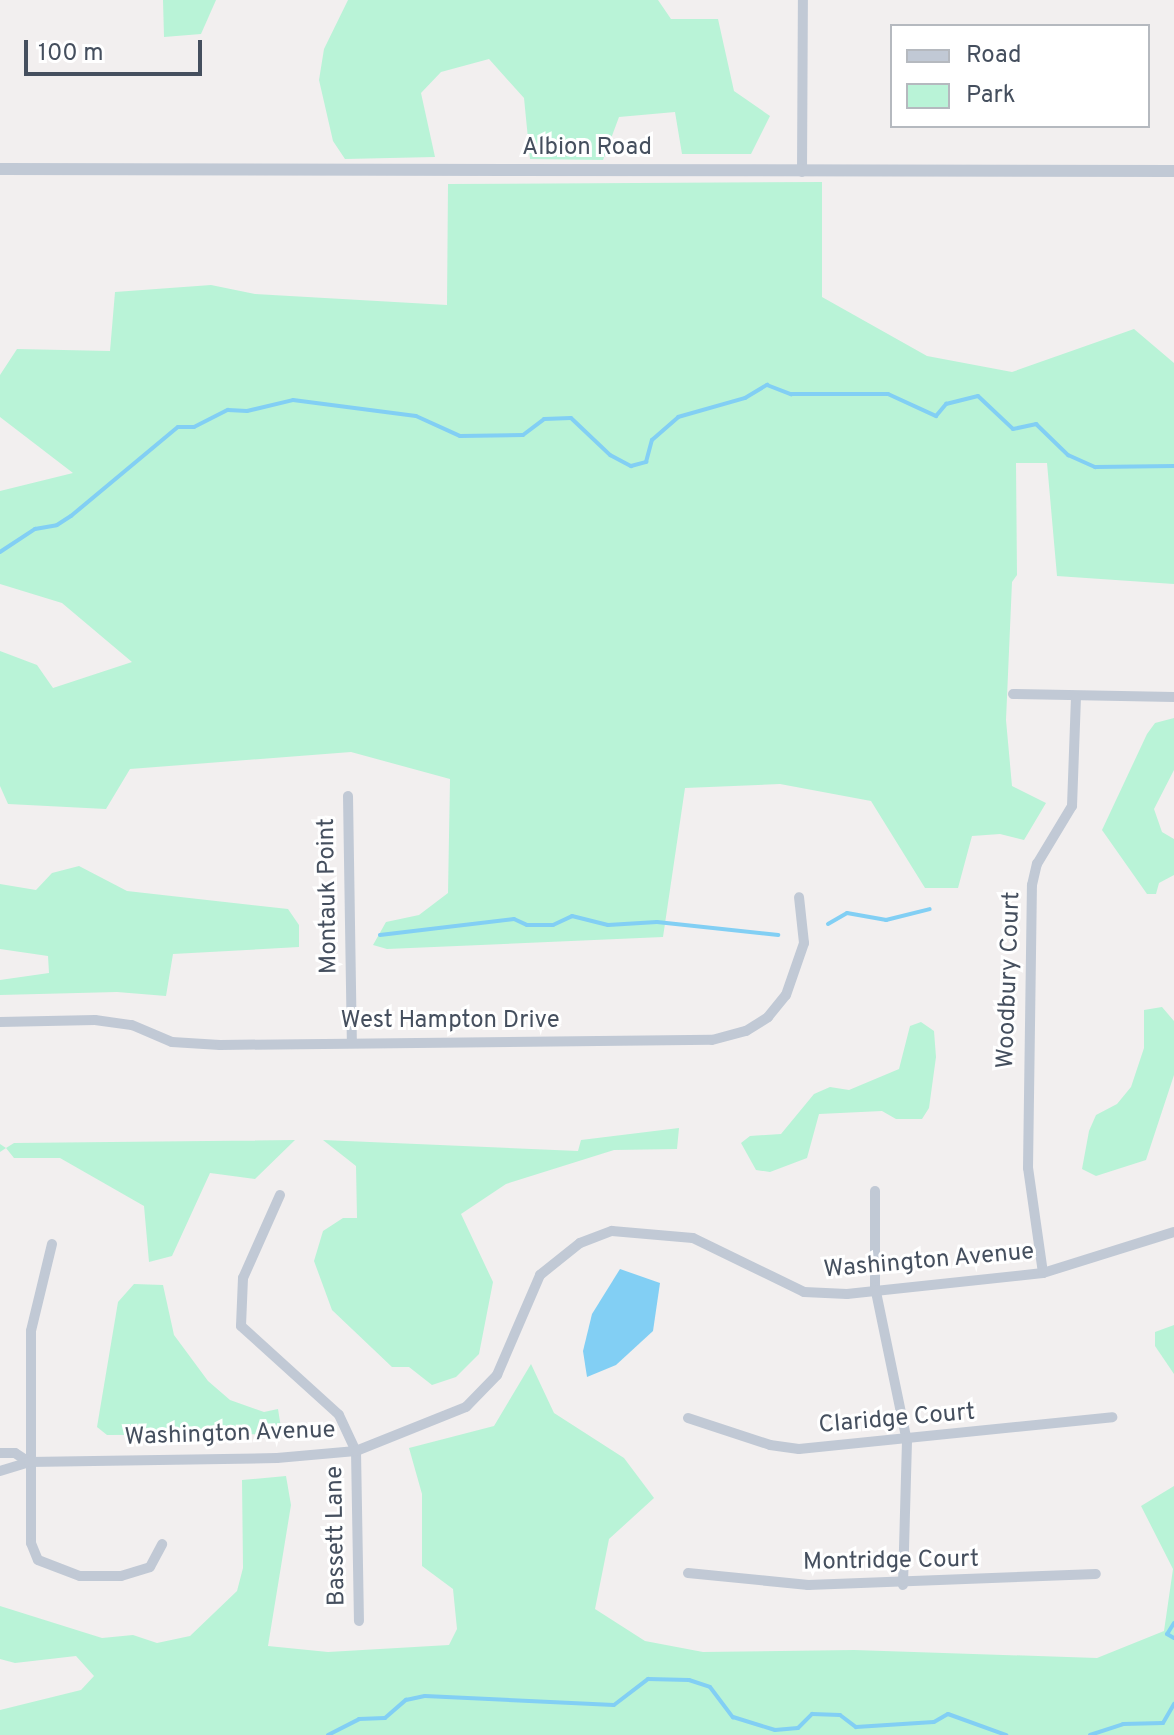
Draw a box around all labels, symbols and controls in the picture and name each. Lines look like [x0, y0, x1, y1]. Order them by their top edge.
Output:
scale bar [28, 24, 206, 74]
legend [890, 24, 1150, 128]
text: 100 m [38, 39, 104, 69]
text: Road [966, 41, 1022, 71]
text: Park [966, 81, 1016, 111]
street label: Albion Road [522, 135, 652, 163]
street label: Montauk Point [313, 818, 345, 974]
street label: Woodbury Court [993, 891, 1027, 1069]
street label: West Hampton Drive [340, 1008, 560, 1036]
street label: Washington Avenue [822, 1238, 1036, 1286]
street label: Claridge Court [818, 1399, 976, 1441]
street label: Washington Avenue [124, 1417, 336, 1453]
street label: Bassett Lane [321, 1466, 353, 1606]
street label: Montridge Court [803, 1546, 979, 1578]

